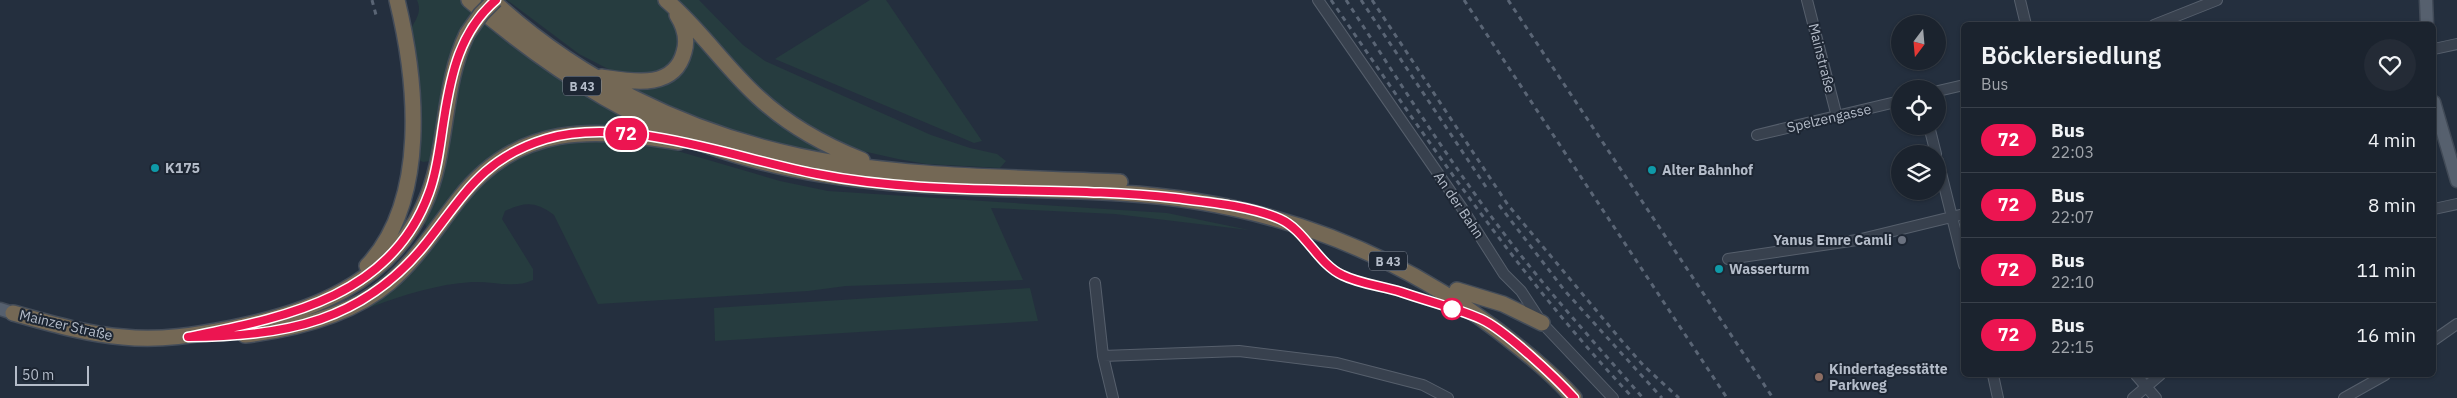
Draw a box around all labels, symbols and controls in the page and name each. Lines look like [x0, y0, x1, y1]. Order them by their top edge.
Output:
north arrow [1891, 15, 1946, 70]
map controls [1891, 15, 1946, 200]
street label: Mainstraße [1805, 21, 1839, 95]
text: Böcklersiedlung [1981, 39, 2161, 71]
button: heart [2364, 39, 2416, 91]
text: Bus [1981, 74, 2008, 94]
road number: B 43 [563, 76, 601, 95]
button: locate [1891, 80, 1946, 135]
street label: Spelzengasse [1785, 100, 1873, 136]
line badge: 72 [604, 118, 648, 150]
text: Bus [2051, 118, 2085, 142]
text: 72 [615, 122, 637, 145]
text: 72 [1998, 128, 2019, 151]
text: 4 min [2368, 128, 2416, 152]
text: 22:03 [2051, 142, 2094, 162]
button: layers [1891, 145, 1946, 200]
place label: K175 [165, 159, 200, 177]
place label: Alter Bahnhof [1662, 161, 1753, 179]
marker: K175 [149, 162, 161, 174]
marker: Alter Bahnhof [1646, 164, 1658, 176]
street label: An der Bahn [1430, 168, 1488, 242]
text: Bus [2051, 183, 2085, 207]
text: 72 [1998, 193, 2019, 216]
text: 8 min [2368, 193, 2416, 217]
text: 22:07 [2051, 207, 2094, 227]
place label: Yanus Emre Camli [1773, 231, 1892, 249]
marker: Yanus Emre Camli [1896, 234, 1908, 246]
text: Bus [2051, 248, 2085, 272]
road number: B 43 [1369, 252, 1407, 270]
text: 72 [1998, 258, 2019, 281]
text: 11 min [2357, 258, 2416, 282]
place label: Wasserturm [1729, 260, 1810, 278]
marker: Wasserturm [1713, 263, 1725, 275]
text: 22:10 [2051, 272, 2094, 292]
unlabelled marker [1441, 298, 1463, 320]
street label: Mainzer Straße [18, 306, 115, 345]
text: Bus [2051, 313, 2085, 337]
text: 72 [1998, 323, 2019, 346]
text: 16 min [2357, 323, 2416, 347]
text: 22:15 [2051, 337, 2094, 357]
place label: Kindertagesstätte Parkweg [1829, 360, 1948, 394]
scale bar [15, 363, 89, 386]
text: 50 m [22, 366, 54, 384]
marker: Kindertagesstätte Parkweg [1813, 371, 1825, 383]

